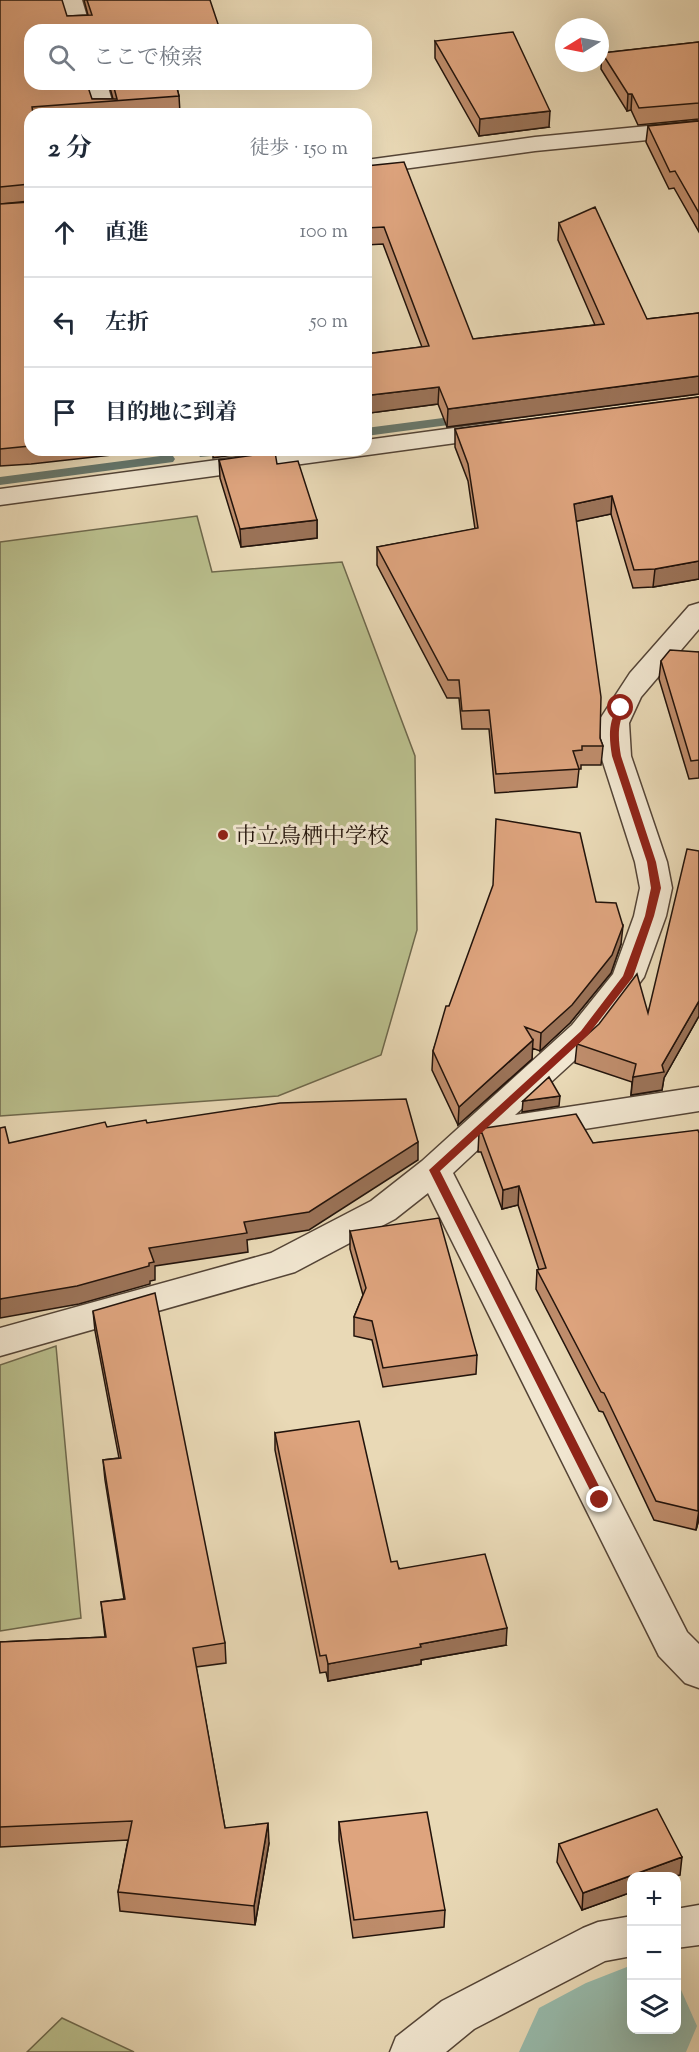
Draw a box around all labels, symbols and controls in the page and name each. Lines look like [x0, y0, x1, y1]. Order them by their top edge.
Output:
north arrow [555, 18, 609, 72]
search box [24, 24, 372, 90]
icon: search [45, 41, 78, 74]
text: ここで検索 [93, 43, 203, 75]
text: 2 分 [48, 131, 92, 168]
text: 徒歩 · 150 m [249, 135, 348, 164]
icon: ahead [48, 216, 81, 249]
text: 直進 [105, 218, 149, 250]
text: 100 m [299, 218, 348, 247]
icon: left [48, 306, 81, 339]
text: 左折 [105, 308, 149, 340]
text: 50 m [310, 308, 348, 337]
icon: arrive [48, 396, 81, 429]
text: 目的地に到着 [105, 398, 237, 430]
route start [607, 694, 633, 720]
place label: 市立鳥栖中学校 [235, 822, 389, 854]
marker: 市立鳥栖中学校 [216, 828, 230, 842]
route end [586, 1486, 612, 1512]
map controls [627, 1872, 681, 2034]
button: + [627, 1872, 681, 1926]
button: − [627, 1926, 681, 1980]
button: layers [627, 1980, 681, 2034]

